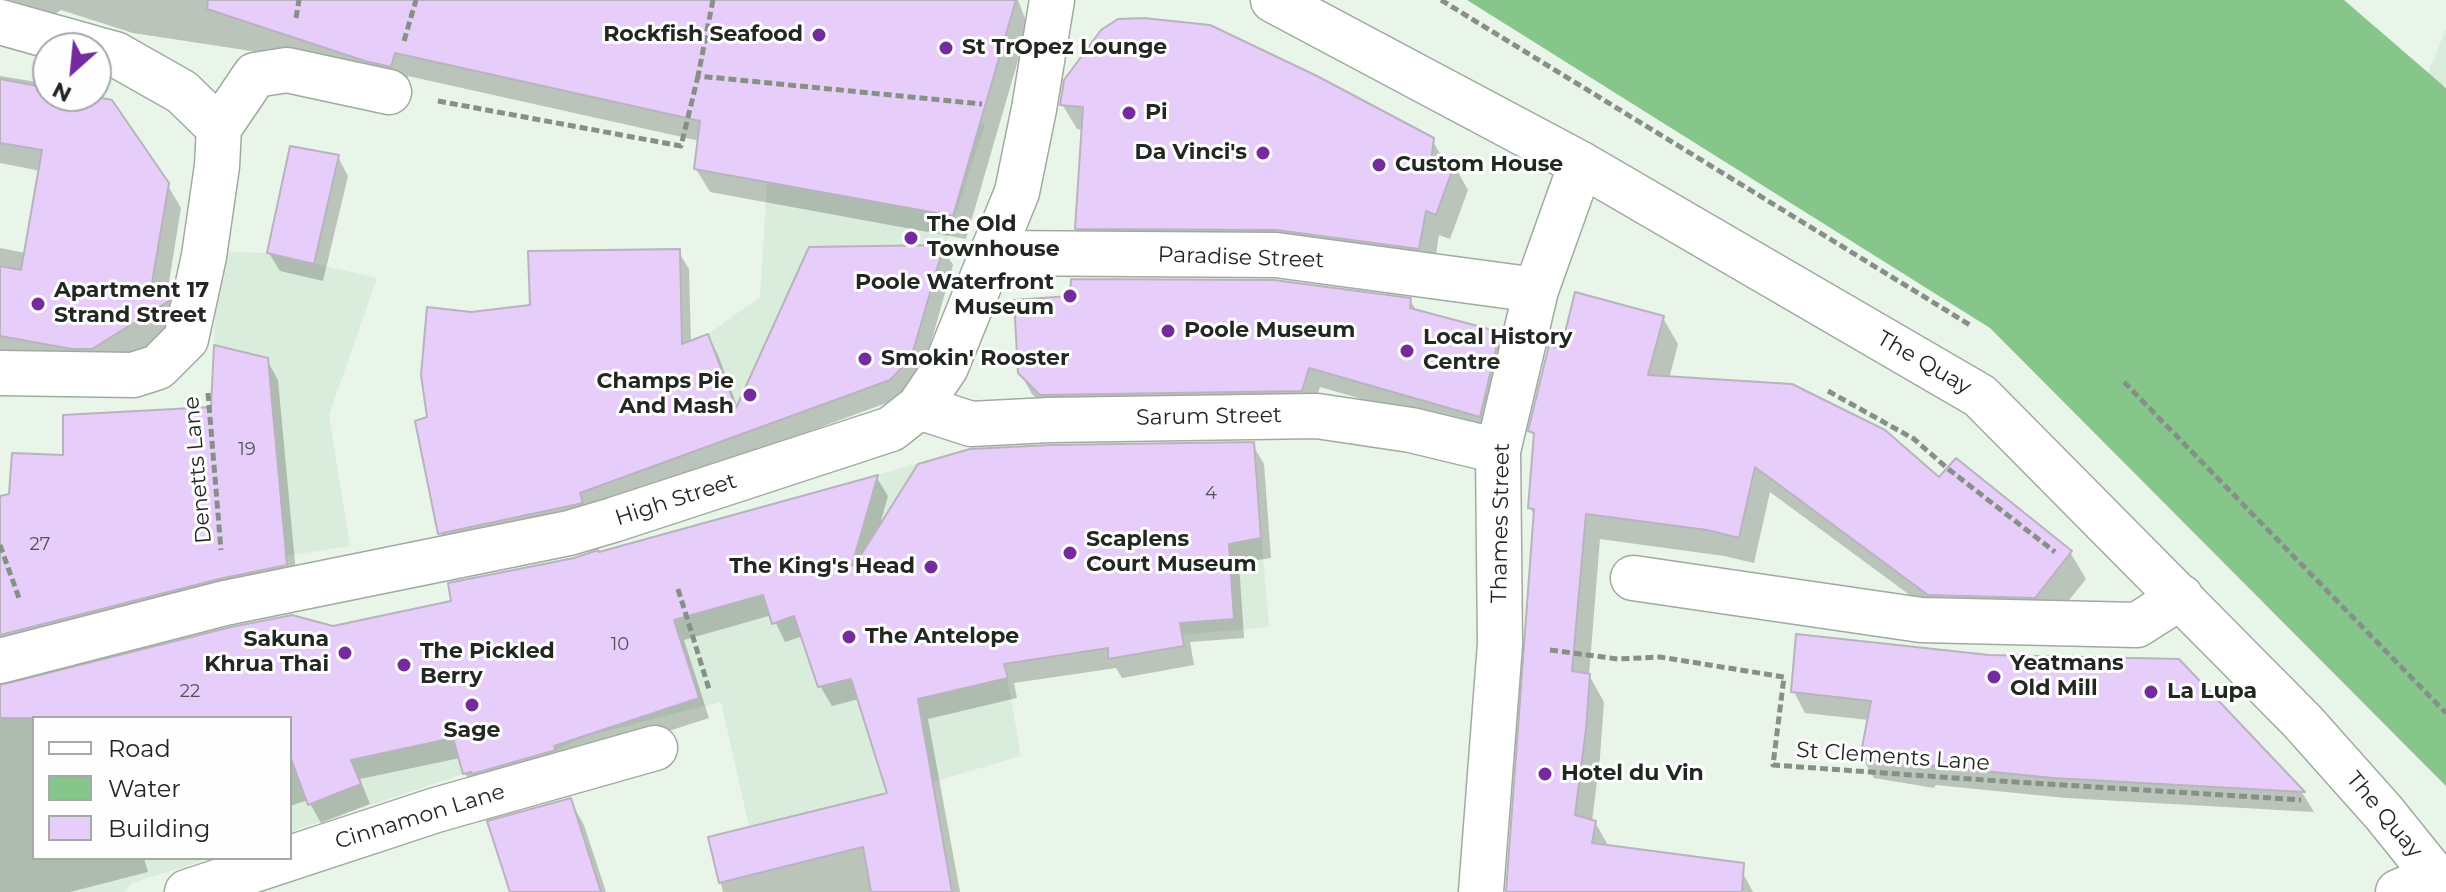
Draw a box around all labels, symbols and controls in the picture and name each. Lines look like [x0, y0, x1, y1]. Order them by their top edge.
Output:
place label: Rockfish Seafood [603, 22, 803, 48]
marker: Rockfish Seafood [810, 26, 828, 44]
north arrow [32, 32, 112, 112]
place label: St TrOpez Lounge [962, 35, 1167, 61]
marker: St TrOpez Lounge [937, 39, 955, 57]
text: N [48, 76, 76, 108]
place label: Pi [1145, 100, 1168, 126]
marker: Pi [1120, 104, 1138, 122]
place label: Da Vinci's [1135, 140, 1247, 166]
marker: Da Vinci's [1254, 144, 1272, 162]
place label: Custom House [1395, 152, 1563, 178]
marker: Custom House [1370, 156, 1388, 174]
place label: The Old Townhouse [927, 212, 1060, 264]
marker: The Old Townhouse [902, 229, 920, 247]
street label: Paradise Street [1157, 242, 1325, 274]
place label: Poole Waterfront Museum [855, 270, 1054, 322]
place label: Apartment 17 Strand Street [54, 278, 209, 330]
marker: Poole Waterfront Museum [1061, 287, 1079, 305]
marker: Apartment 17 Strand Street [29, 295, 47, 313]
place label: Poole Museum [1184, 318, 1355, 344]
marker: Poole Museum [1159, 322, 1177, 340]
place label: Local History Centre [1423, 325, 1572, 376]
street label: The Quay [1872, 326, 1976, 400]
marker: Local History Centre [1398, 342, 1416, 360]
place label: Smokin' Rooster [881, 346, 1069, 372]
marker: Smokin' Rooster [856, 350, 874, 368]
place label: Champs Pie And Mash [597, 369, 734, 420]
marker: Champs Pie And Mash [741, 386, 759, 404]
street label: Denetts Lane [178, 395, 218, 545]
street label: Sarum Street [1136, 403, 1282, 431]
house number: 19 [238, 439, 256, 461]
street label: Thames Street [1486, 443, 1516, 603]
street label: High Street [612, 468, 740, 532]
house number: 4 [1205, 483, 1217, 505]
place label: Scaplens Court Museum [1086, 527, 1257, 578]
house number: 27 [30, 534, 50, 556]
marker: Scaplens Court Museum [1061, 544, 1079, 562]
place label: The King's Head [729, 554, 915, 580]
marker: The King's Head [922, 558, 940, 576]
place label: The Antelope [865, 624, 1019, 650]
place label: Sakuna Khrua Thai [204, 627, 329, 678]
marker: The Antelope [840, 628, 858, 646]
house number: 10 [611, 634, 629, 656]
place label: The Pickled Berry [420, 639, 555, 690]
marker: Sakuna Khrua Thai [336, 644, 354, 662]
place label: Yeatmans Old Mill [2010, 651, 2124, 702]
marker: The Pickled Berry [395, 656, 413, 674]
marker: Yeatmans Old Mill [1985, 668, 2003, 686]
place label: La Lupa [2167, 679, 2257, 705]
house number: 22 [180, 681, 200, 703]
marker: La Lupa [2142, 683, 2160, 701]
marker: Sage [463, 696, 481, 714]
legend [32, 716, 292, 860]
place label: Sage [444, 718, 500, 744]
text: Road [108, 734, 171, 763]
street label: St Clements Lane [1795, 737, 1991, 777]
place label: Hotel du Vin [1561, 761, 1704, 787]
marker: Hotel du Vin [1536, 765, 1554, 783]
street label: The Quay [2340, 767, 2428, 863]
text: Water [108, 774, 181, 803]
street label: Cinnamon Lane [332, 779, 508, 855]
text: Building [108, 814, 211, 843]

